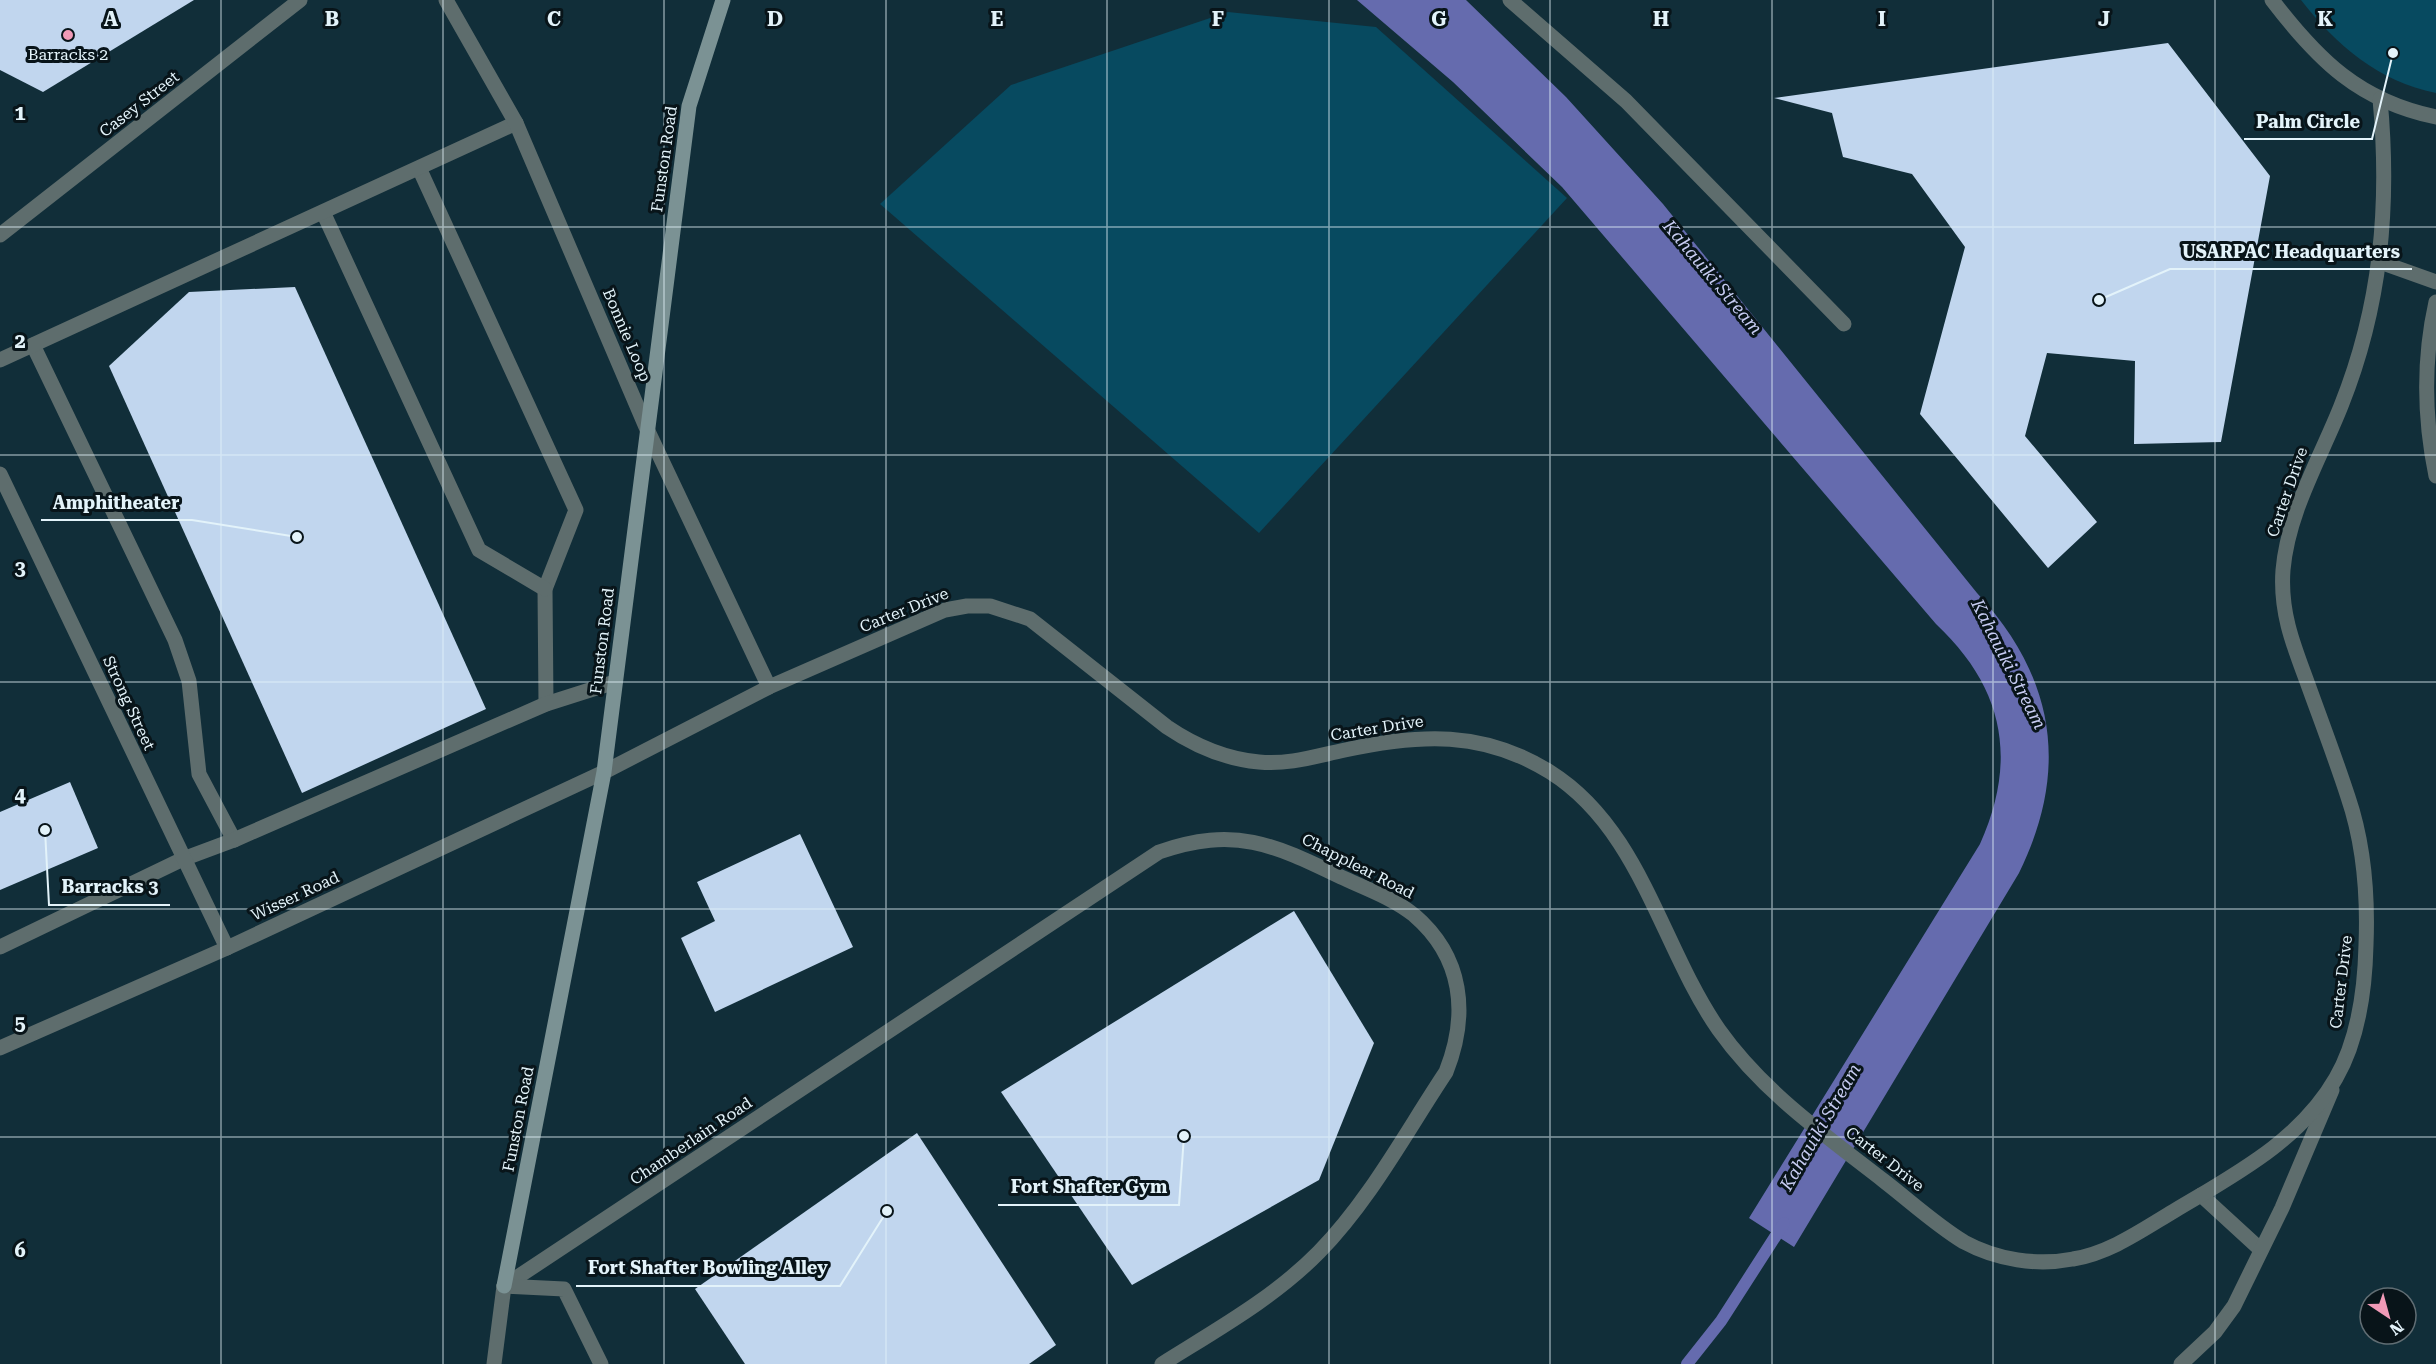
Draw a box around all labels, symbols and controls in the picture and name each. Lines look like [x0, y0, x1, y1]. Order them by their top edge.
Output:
text: A [104, 7, 119, 31]
text: B [325, 7, 339, 31]
text: C [547, 7, 561, 31]
text: D [767, 7, 783, 31]
text: E [991, 7, 1004, 31]
text: F [1212, 7, 1224, 31]
text: G [1431, 7, 1447, 31]
text: H [1653, 7, 1669, 31]
text: I [1878, 7, 1886, 31]
text: J [2098, 7, 2110, 31]
text: K [2317, 7, 2333, 31]
marker: Barracks 2 [61, 28, 75, 42]
place label: Barracks 2 [28, 45, 108, 64]
street label: Casey Street [95, 67, 183, 141]
text: 1 [14, 101, 26, 125]
callout: Palm Circle [2244, 103, 2372, 139]
street label: Funston Road [647, 105, 681, 213]
text: Palm Circle [2256, 111, 2360, 132]
water label: Kahauiki Stream [1658, 215, 1767, 339]
callout: USARPAC Headquarters [2170, 233, 2412, 269]
text: USARPAC Headquarters [2182, 241, 2400, 262]
street label: Bonnie Loop [599, 286, 655, 384]
text: 2 [14, 329, 26, 353]
street label: Carter Drive [2263, 444, 2311, 540]
callout: Amphitheater [41, 484, 192, 520]
text: Amphitheater [53, 492, 179, 513]
text: 3 [14, 556, 26, 580]
street label: Carter Drive [857, 584, 951, 636]
street label: Funston Road [586, 587, 618, 695]
water label: Kahauiki Stream [1967, 595, 2051, 733]
street label: Strong Street [99, 653, 159, 753]
street label: Carter Drive [1329, 711, 1425, 745]
text: 4 [14, 783, 26, 807]
street label: Chapplear Road [1299, 829, 1417, 903]
street label: Wisser Road [248, 867, 342, 925]
callout: Barracks 3 [49, 869, 170, 905]
text: Barracks 3 [62, 876, 158, 897]
street label: Carter Drive [2326, 934, 2356, 1030]
text: 5 [14, 1011, 26, 1035]
water label: Kahauiki Stream [1775, 1060, 1865, 1195]
street label: Funston Road [498, 1065, 538, 1173]
street label: Chamberlain Road [626, 1093, 756, 1189]
street label: Carter Drive [1842, 1123, 1928, 1196]
callout: Fort Shafter Gym [998, 1169, 1179, 1205]
text: Fort Shafter Gym [1011, 1176, 1168, 1197]
text: 6 [14, 1238, 26, 1262]
callout: Fort Shafter Bowling Alley [576, 1250, 840, 1286]
text: Fort Shafter Bowling Alley [588, 1257, 828, 1278]
north arrow [2358, 1286, 2418, 1346]
text: N [2386, 1316, 2407, 1339]

